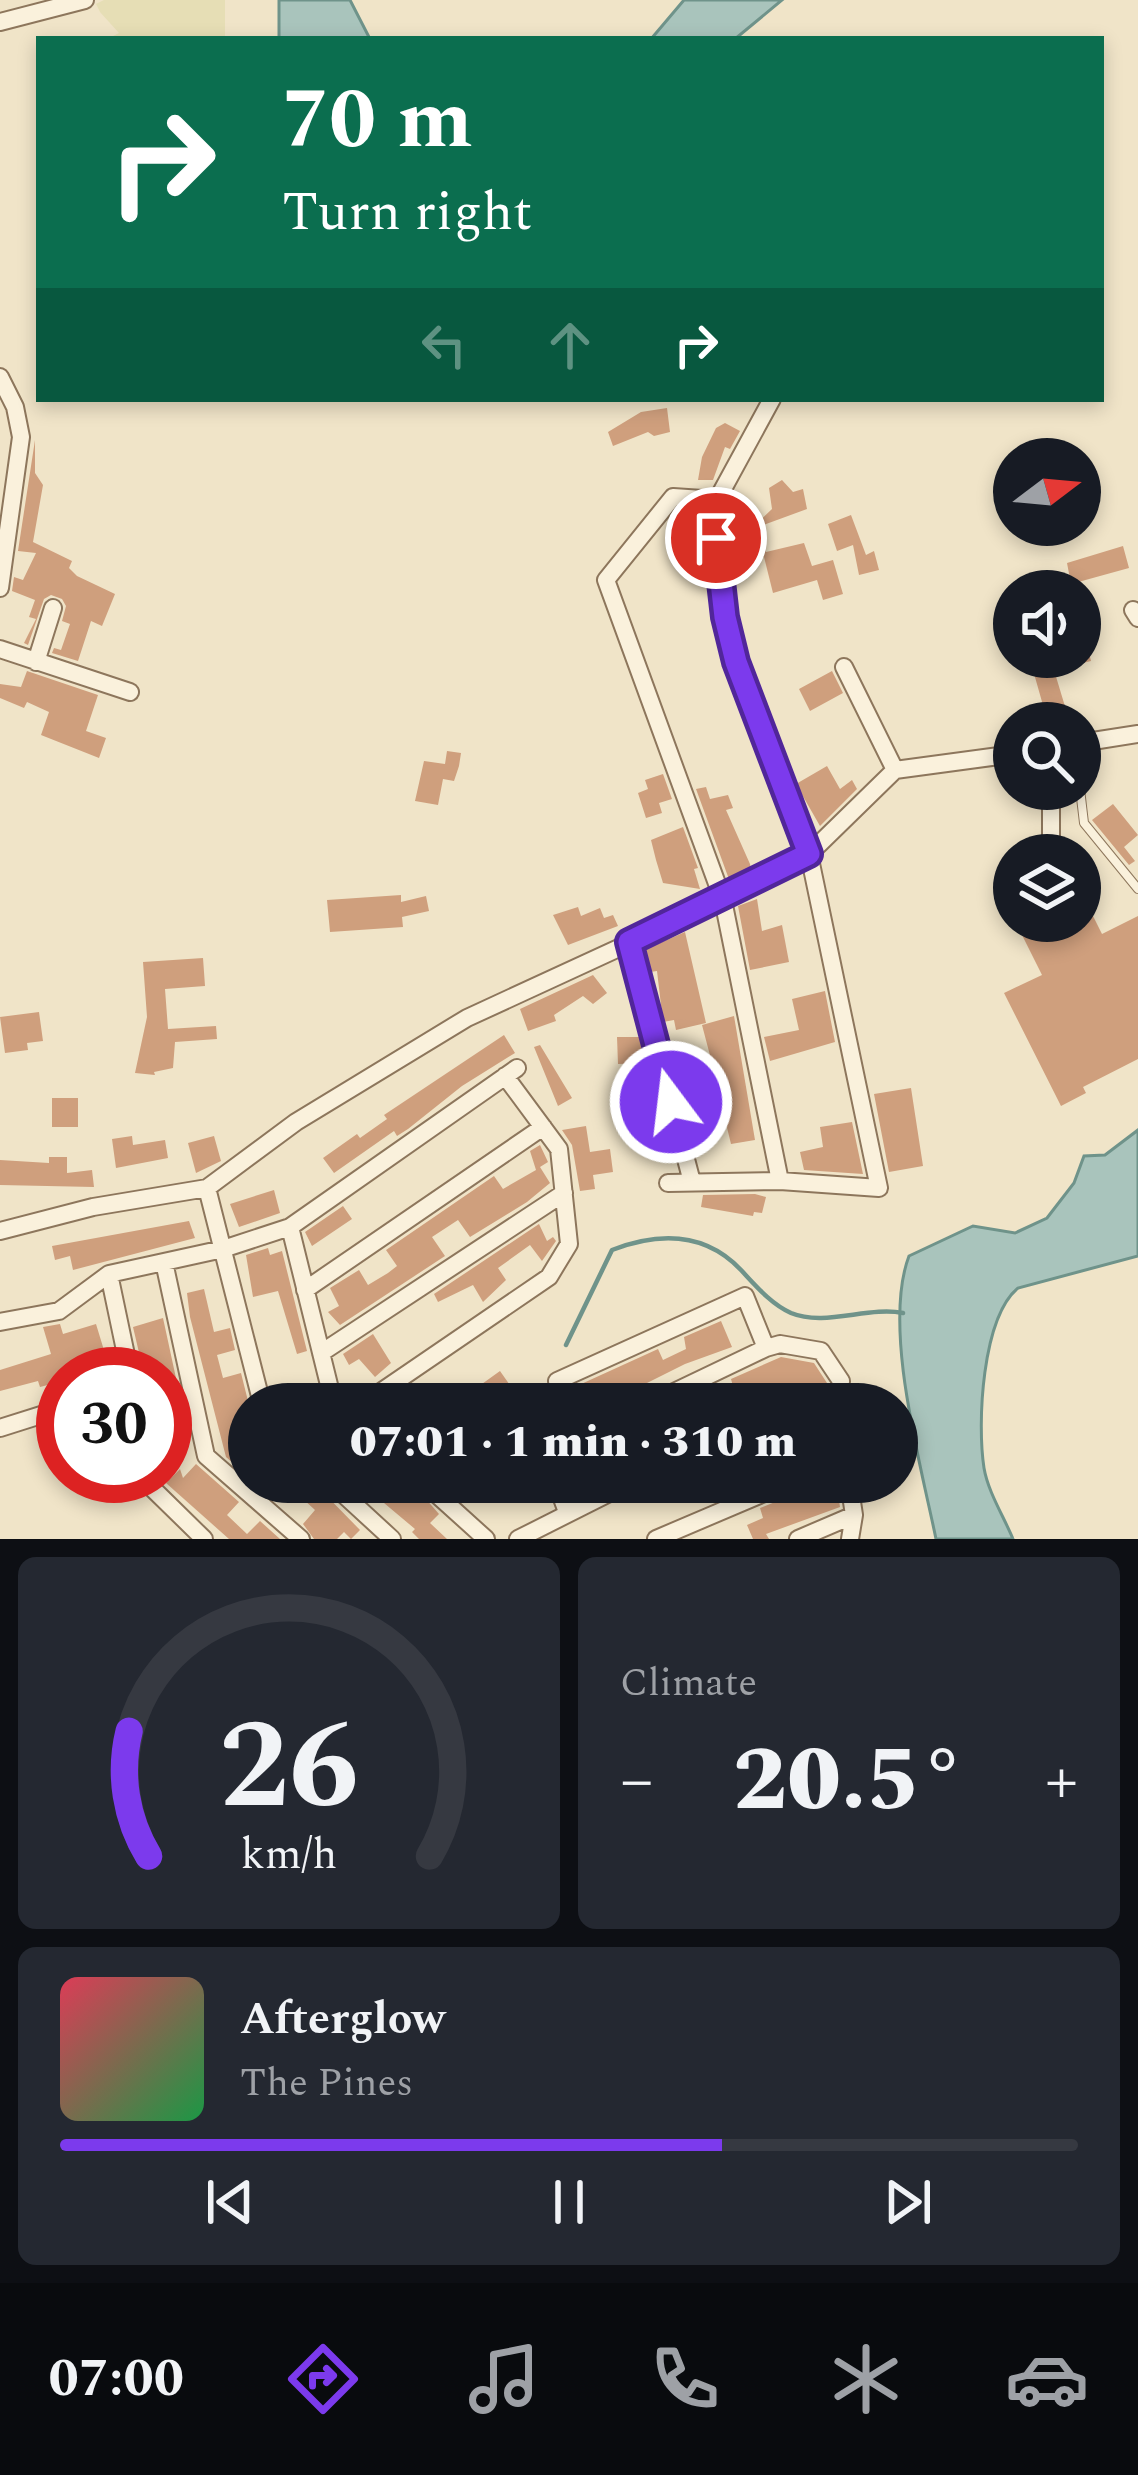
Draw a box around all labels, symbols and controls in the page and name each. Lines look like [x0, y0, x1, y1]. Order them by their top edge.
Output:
text: 70 m [282, 57, 473, 185]
icon: right [84, 84, 240, 240]
text: Turn right [282, 172, 532, 254]
icon: left [411, 312, 477, 378]
icon: ahead [537, 312, 603, 378]
icon: right [663, 312, 729, 378]
north arrow [993, 438, 1101, 546]
map controls [993, 438, 1101, 942]
pin [665, 487, 767, 589]
icon: arrive [683, 505, 749, 571]
button: sound [993, 570, 1101, 678]
button: search [993, 702, 1101, 810]
button: layers [993, 834, 1101, 942]
position arrow [608, 1039, 734, 1165]
speed limit sign: 30 [36, 1347, 192, 1503]
text: 07:01 · 1 min · 310 m [350, 1408, 796, 1477]
text: Climate [620, 1654, 757, 1713]
text: 26 [219, 1673, 359, 1863]
text: 20.5° [733, 1713, 965, 1850]
text: − [620, 1731, 653, 1832]
text: + [1045, 1731, 1078, 1832]
text: km/h [241, 1823, 337, 1888]
text: Afterglow [240, 1985, 445, 2054]
text: The Pines [240, 2054, 413, 2113]
icon: previous [197, 2169, 263, 2235]
icon: pause [536, 2169, 602, 2235]
icon: next [875, 2169, 941, 2235]
icon: directions [281, 2337, 365, 2421]
icon: music [462, 2337, 546, 2421]
icon: phone [643, 2337, 727, 2421]
icon: climate [824, 2337, 908, 2421]
icon: car [1005, 2337, 1089, 2421]
text: 07:00 [49, 2338, 184, 2420]

